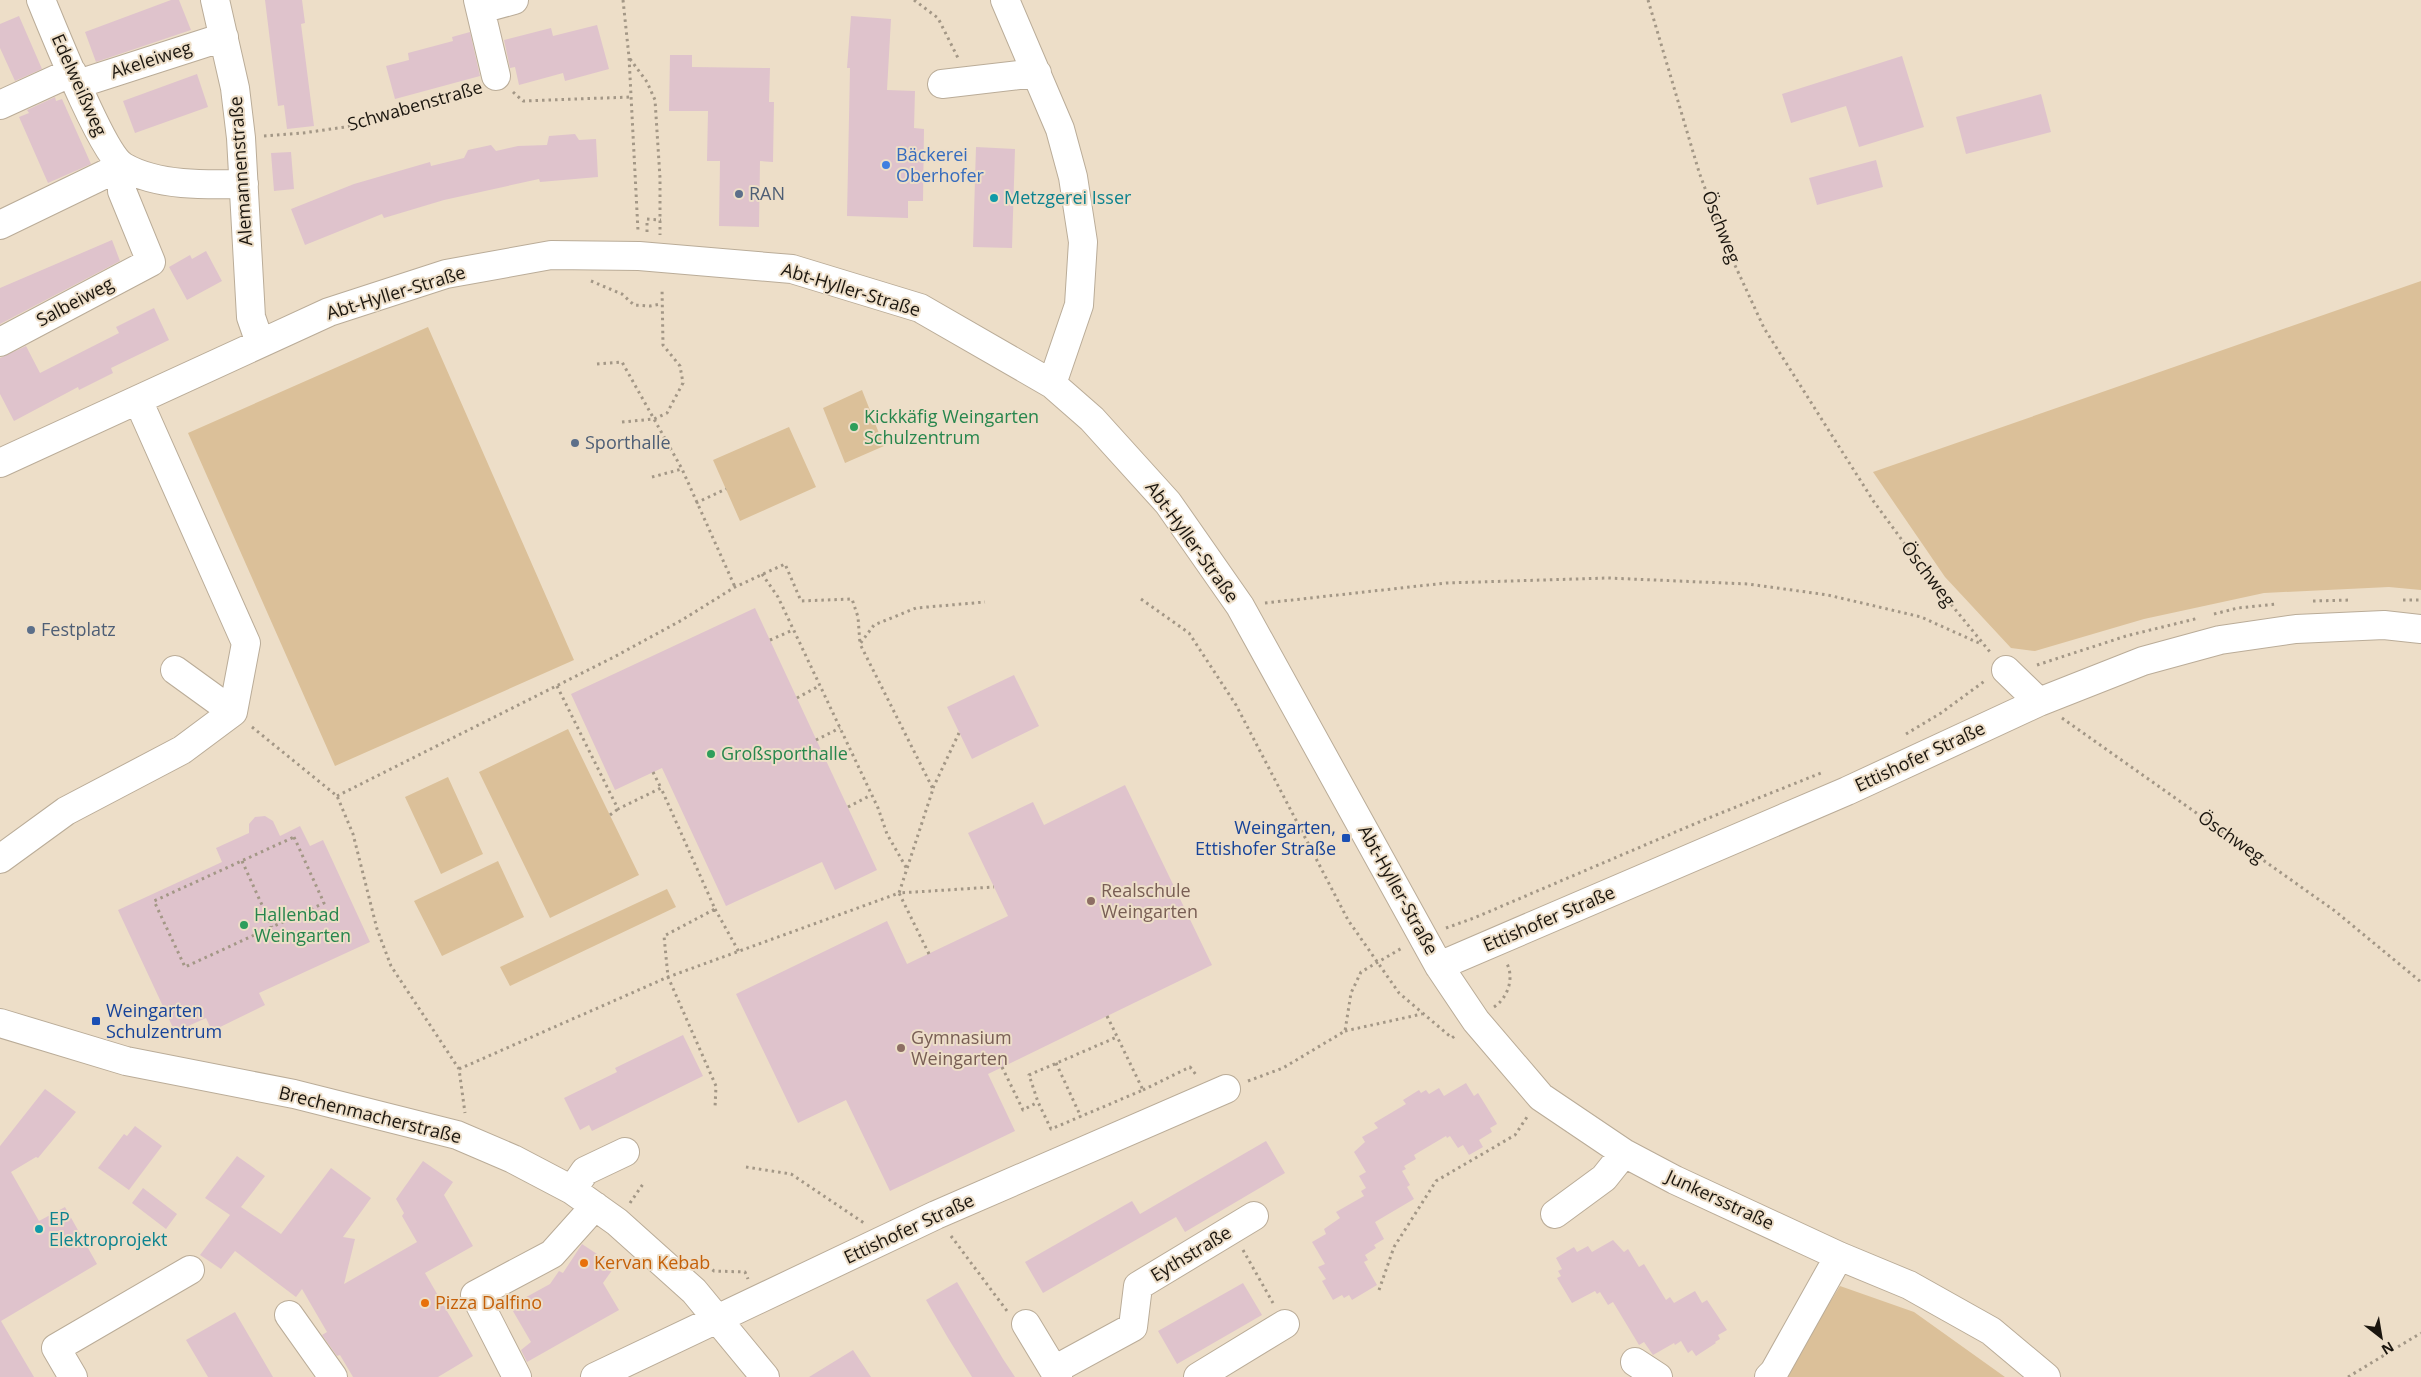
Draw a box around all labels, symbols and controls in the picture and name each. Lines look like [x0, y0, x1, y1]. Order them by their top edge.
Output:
street label: Edelweißweg [47, 30, 113, 140]
street label: Akeleiweg [107, 35, 195, 83]
street label: Schwabenstraße [344, 74, 485, 136]
street label: Alemannenstraße [223, 96, 257, 247]
place label: Bäckerei Oberhofer [896, 142, 985, 187]
marker: Bäckerei Oberhofer [880, 159, 892, 171]
place label: RAN [749, 181, 785, 205]
place label: Metzgerei Isser [1004, 185, 1132, 209]
street label: Öschweg [1697, 187, 1747, 267]
marker: RAN [733, 188, 745, 200]
marker: Metzgerei Isser [988, 192, 1000, 204]
street label: Abt-Hyller-Straße [779, 256, 924, 322]
street label: Abt-Hyller-Straße [323, 259, 468, 325]
street label: Salbeiweg [32, 271, 117, 331]
place label: Kickkäfig Weingarten Schulzentrum [864, 404, 1039, 449]
marker: Kickkäfig Weingarten Schulzentrum [848, 421, 860, 433]
place label: Sporthalle [585, 430, 671, 454]
marker: Sporthalle [569, 437, 581, 449]
street label: Abt-Hyller-Straße [1141, 476, 1245, 607]
street label: Öschweg [1896, 536, 1961, 611]
place label: Festplatz [41, 617, 116, 641]
marker: Festplatz [25, 624, 37, 636]
street label: Ettishofer Straße [1851, 715, 1989, 797]
place label: Großsporthalle [721, 741, 848, 765]
marker: Großsporthalle [705, 748, 717, 760]
street label: Öschweg [2194, 805, 2270, 868]
place label: Weingarten, Ettishofer Straße [1195, 815, 1336, 860]
street label: Abt-Hyller-Straße [1353, 821, 1444, 958]
marker: Weingarten, Ettishofer Straße [1340, 832, 1352, 844]
place label: Realschule Weingarten [1101, 878, 1198, 923]
street label: Ettishofer Straße [1479, 879, 1618, 957]
marker: Realschule Weingarten [1085, 895, 1097, 907]
place label: Hallenbad Weingarten [254, 902, 351, 947]
marker: Hallenbad Weingarten [238, 919, 250, 931]
place label: Weingarten Schulzentrum [106, 998, 222, 1043]
marker: Weingarten Schulzentrum [90, 1015, 102, 1027]
place label: Gymnasium Weingarten [911, 1025, 1012, 1070]
marker: Gymnasium Weingarten [895, 1042, 907, 1054]
street label: Brechenmacherstraße [276, 1080, 464, 1148]
street label: Junkersstraße [1661, 1163, 1778, 1234]
street label: Ettishofer Straße [840, 1187, 978, 1269]
place label: EP Elektroprojekt [49, 1206, 167, 1251]
street label: Eythstraße [1146, 1220, 1235, 1287]
marker: EP Elektroprojekt [33, 1223, 45, 1235]
place label: Kervan Kebab [594, 1250, 710, 1274]
marker: Kervan Kebab [578, 1257, 590, 1269]
place label: Pizza Dalfino [435, 1290, 542, 1314]
marker: Pizza Dalfino [419, 1297, 431, 1309]
north arrow [2356, 1312, 2406, 1362]
text: N [2378, 1337, 2398, 1360]

